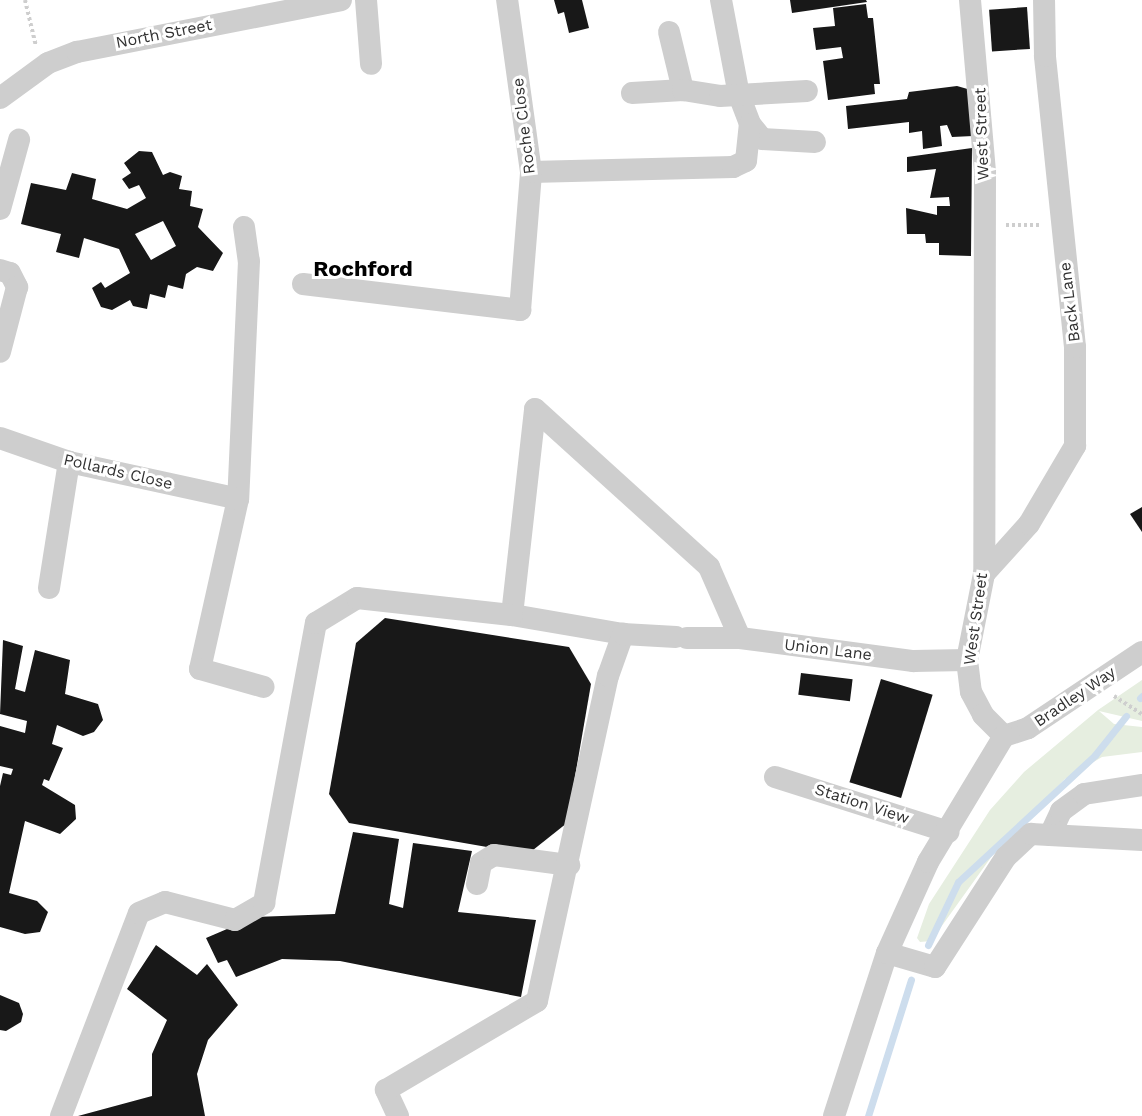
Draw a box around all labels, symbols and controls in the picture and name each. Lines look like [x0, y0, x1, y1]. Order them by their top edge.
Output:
street label: North Street [114, 15, 214, 53]
street label: Roche Close [509, 77, 539, 175]
street label: West Street [971, 87, 993, 181]
district label: Rochford [313, 256, 413, 282]
street label: Back Lane [1056, 261, 1084, 343]
street label: Pollards Close [62, 450, 174, 494]
street label: West Street [960, 572, 992, 666]
street label: Union Lane [783, 635, 873, 665]
street label: Bradley Way [1030, 663, 1120, 731]
street label: Station View [812, 780, 912, 828]

